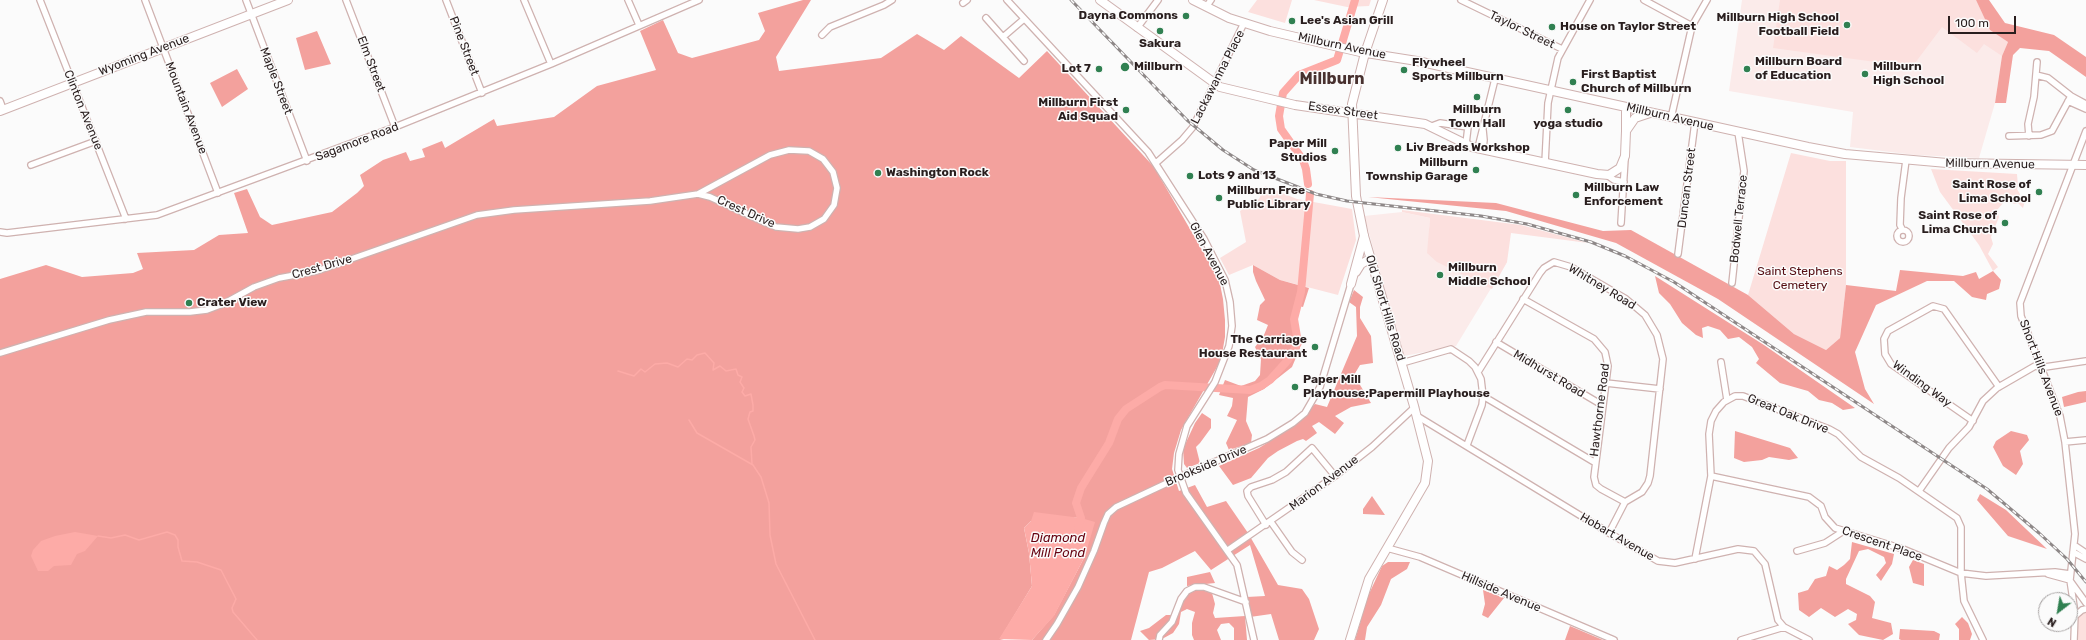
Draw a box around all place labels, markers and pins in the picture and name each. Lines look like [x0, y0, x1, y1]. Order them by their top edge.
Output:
place label: Dayna Commons [1079, 9, 1178, 23]
marker: Dayna Commons [1181, 11, 1191, 21]
place label: Millburn High School Football Field [1717, 11, 1839, 39]
place label: Lee's Asian Grill [1300, 14, 1393, 28]
marker: Lee's Asian Grill [1287, 16, 1297, 26]
place label: House on Taylor Street [1560, 20, 1696, 34]
marker: Millburn High School Football Field [1842, 20, 1852, 30]
marker: House on Taylor Street [1547, 22, 1557, 32]
marker: Sakura [1155, 26, 1165, 36]
place label: Sakura [1139, 37, 1181, 51]
place label: Millburn Board of Education [1755, 55, 1842, 83]
place label: Flywheel Sports Millburn [1412, 56, 1504, 84]
place label: Millburn [1134, 60, 1183, 74]
place label: Millburn High School [1873, 60, 1944, 88]
marker: Millburn [1119, 61, 1131, 73]
place label: Lot 7 [1062, 62, 1091, 76]
marker: Lot 7 [1094, 64, 1104, 74]
marker: Millburn Board of Education [1742, 64, 1752, 74]
marker: Flywheel Sports Millburn [1399, 65, 1409, 75]
place label: First Baptist Church of Millburn [1581, 68, 1692, 96]
marker: Millburn High School [1860, 69, 1870, 79]
marker: First Baptist Church of Millburn [1568, 77, 1578, 87]
marker: Millburn Town Hall [1472, 92, 1482, 102]
place label: Millburn First Aid Squad [1038, 96, 1118, 124]
place label: Millburn Town Hall [1449, 103, 1505, 131]
marker: Millburn First Aid Squad [1121, 105, 1131, 115]
marker: yoga studio [1563, 105, 1573, 115]
place label: yoga studio [1533, 117, 1603, 131]
place label: Paper Mill Studios [1269, 137, 1327, 165]
place label: Liv Breads Workshop [1406, 141, 1530, 155]
marker: Liv Breads Workshop [1393, 143, 1403, 153]
marker: Paper Mill Studios [1330, 146, 1340, 156]
place label: Millburn Township Garage [1366, 156, 1468, 184]
marker: Millburn Township Garage [1471, 165, 1481, 175]
place label: Washington Rock [886, 166, 989, 180]
marker: Washington Rock [873, 168, 883, 178]
place label: Lots 9 and 13 [1198, 169, 1276, 183]
marker: Lots 9 and 13 [1185, 171, 1195, 181]
place label: Saint Rose of Lima School [1952, 178, 2031, 206]
place label: Millburn Law Enforcement [1584, 181, 1663, 209]
place label: Millburn Free Public Library [1227, 184, 1310, 212]
marker: Saint Rose of Lima School [2034, 187, 2044, 197]
marker: Millburn Law Enforcement [1571, 190, 1581, 200]
marker: Millburn Free Public Library [1214, 193, 1224, 203]
place label: Saint Rose of Lima Church [1918, 209, 1997, 237]
marker: Saint Rose of Lima Church [2000, 218, 2010, 228]
place label: Millburn Middle School [1448, 261, 1531, 289]
marker: Millburn Middle School [1435, 270, 1445, 280]
place label: Crater View [197, 296, 267, 310]
marker: Crater View [184, 298, 194, 308]
place label: The Carriage House Restaurant [1199, 333, 1307, 361]
marker: The Carriage House Restaurant [1310, 342, 1320, 352]
place label: Paper Mill Playhouse;Papermill Playhouse [1303, 373, 1490, 401]
marker: Paper Mill Playhouse;Papermill Playhouse [1290, 382, 1300, 392]

